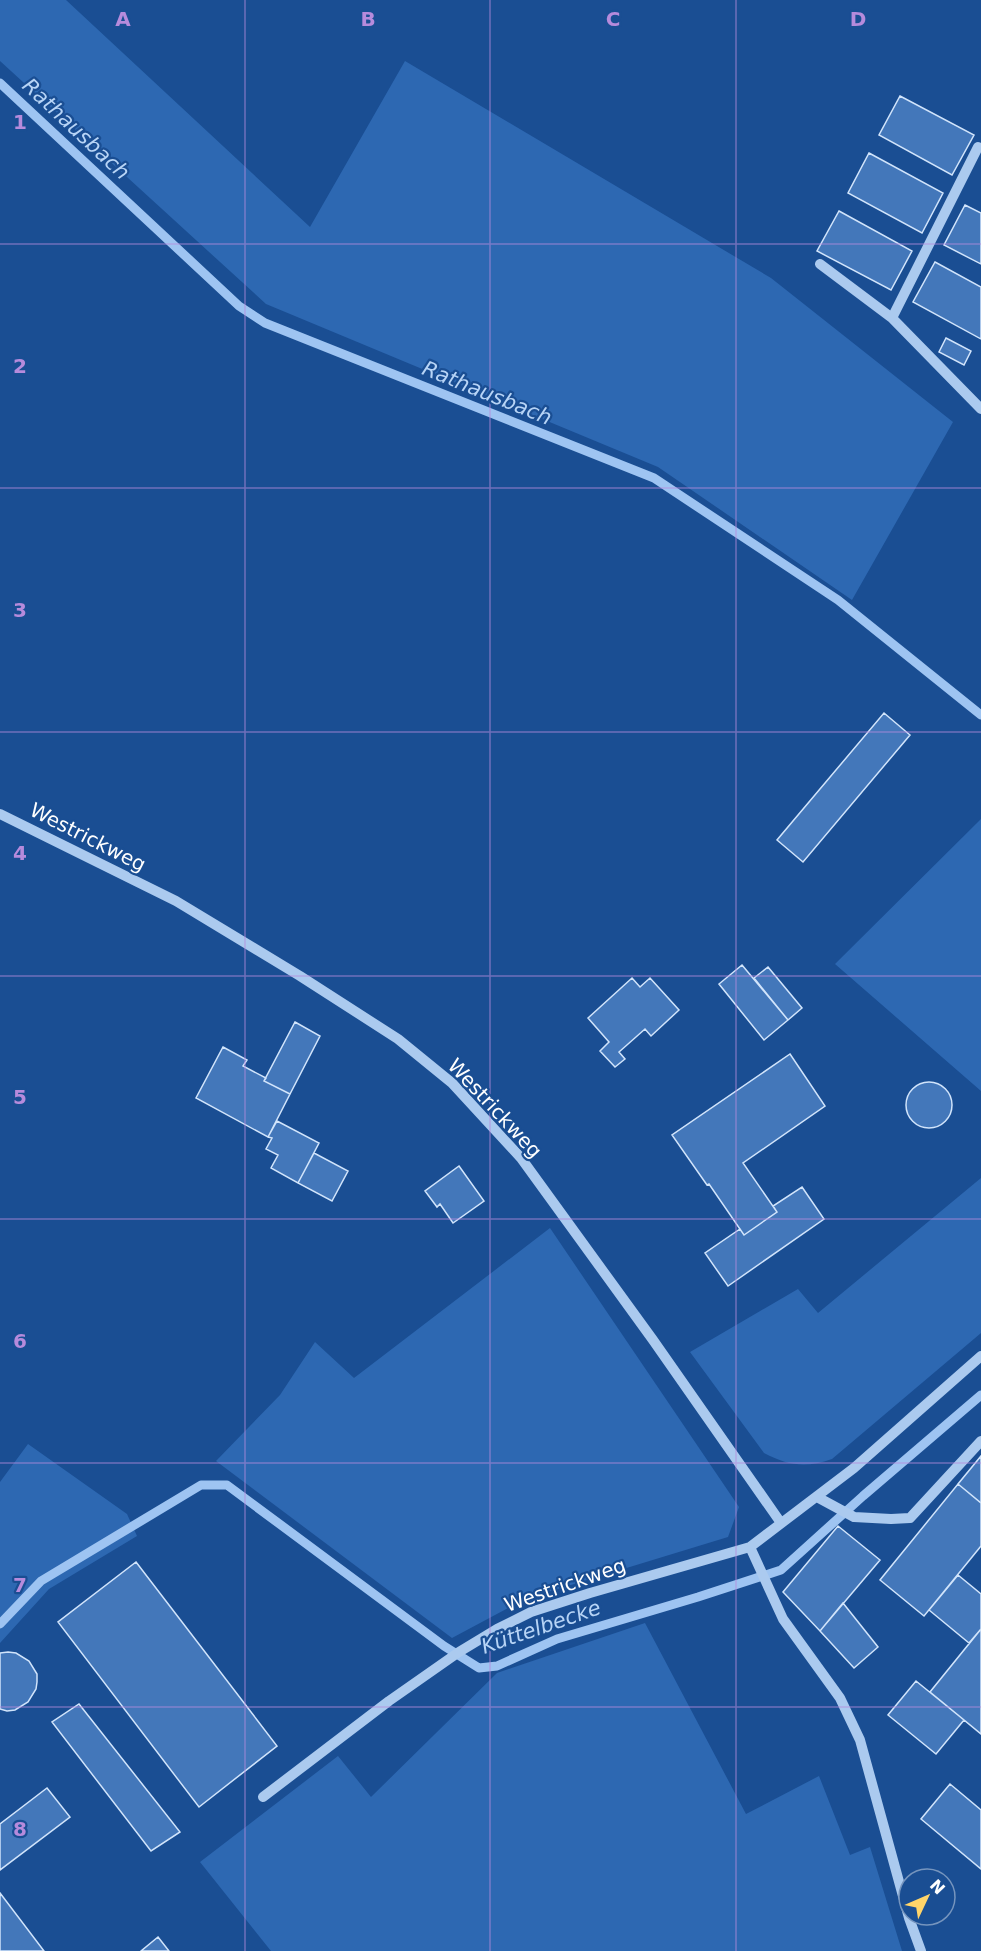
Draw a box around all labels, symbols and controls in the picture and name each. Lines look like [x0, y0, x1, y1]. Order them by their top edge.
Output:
text: A [115, 7, 131, 31]
text: B [360, 7, 376, 31]
text: C [606, 7, 620, 31]
text: D [850, 7, 866, 31]
water label: Rathausbach [18, 73, 134, 185]
text: 1 [13, 110, 27, 134]
text: 2 [13, 354, 27, 378]
water label: Rathausbach [419, 356, 555, 430]
text: 3 [13, 598, 27, 622]
street label: Westrickweg [26, 798, 150, 876]
text: 4 [13, 841, 27, 865]
street label: Westrickweg [443, 1053, 547, 1163]
text: 5 [13, 1085, 27, 1109]
text: 6 [13, 1329, 27, 1353]
street label: Westrickweg [501, 1553, 629, 1617]
text: 7 [13, 1573, 27, 1597]
water label: Küttelbecke [478, 1595, 604, 1659]
text: 8 [13, 1817, 27, 1841]
north arrow [897, 1867, 957, 1927]
text: N [926, 1876, 949, 1898]

